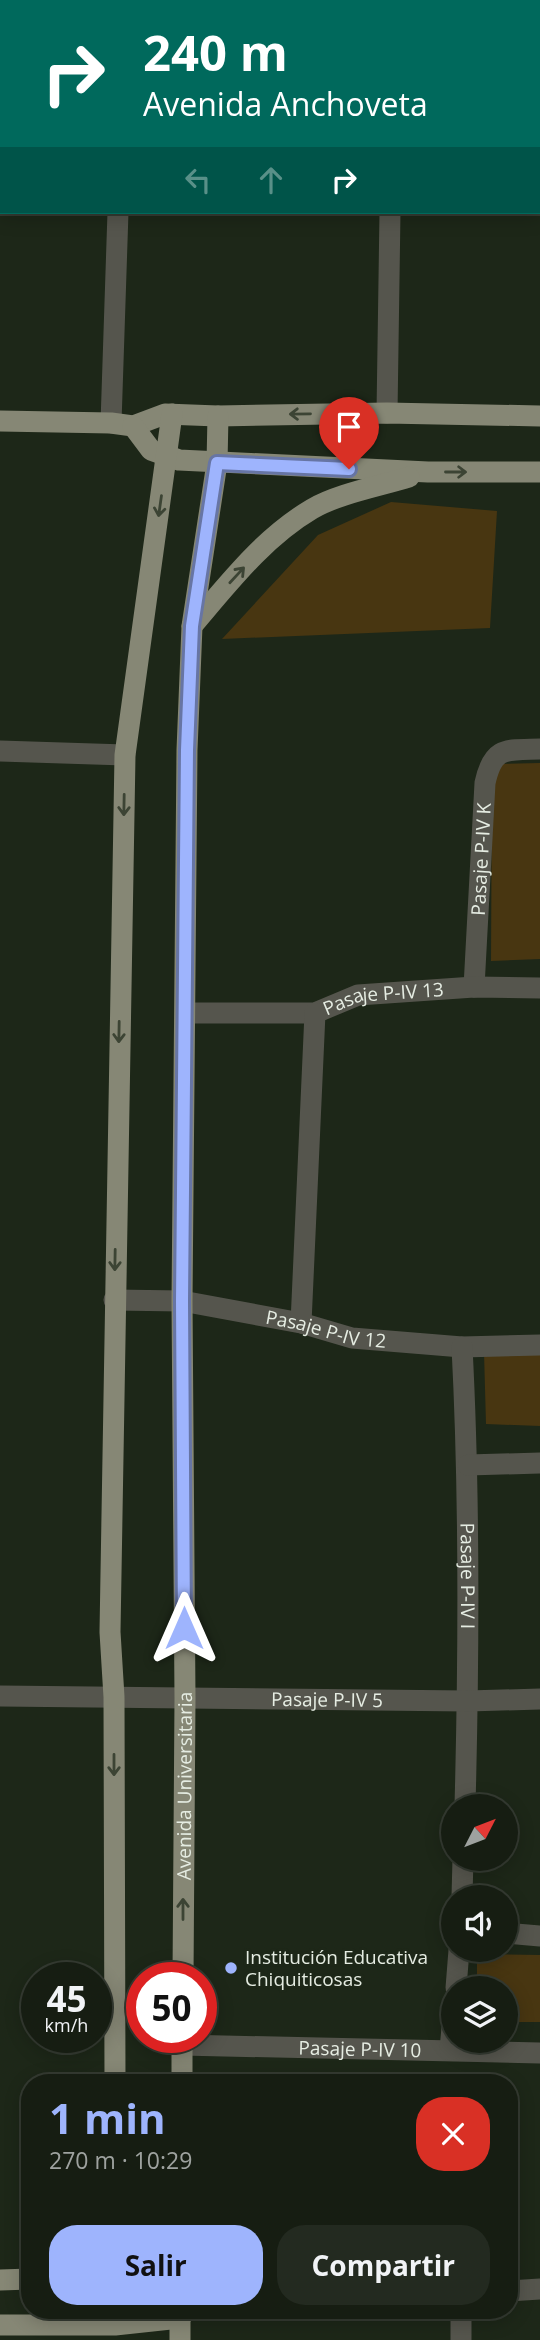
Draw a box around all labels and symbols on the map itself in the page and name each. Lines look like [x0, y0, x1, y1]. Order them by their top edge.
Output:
pin [319, 397, 379, 469]
one-way arrow [289, 408, 312, 421]
one-way arrow [445, 465, 468, 479]
one-way arrow [153, 494, 166, 517]
one-way arrow [229, 567, 246, 584]
one-way arrow [117, 793, 131, 816]
street label: Pasaje P-IV K [465, 802, 497, 916]
street label: Pasaje P-IV 13 [319, 976, 445, 1021]
one-way arrow [113, 1020, 126, 1043]
one-way arrow [108, 1248, 122, 1271]
street label: Pasaje P-IV 12 [264, 1304, 387, 1354]
street label: Pasaje P-IV I [455, 1523, 481, 1629]
position arrow [147, 1591, 221, 1665]
street label: Pasaje P-IV 5 [271, 1686, 383, 1713]
street label: Avenida Universitaria [171, 1692, 198, 1880]
one-way arrow [107, 1753, 121, 1776]
north arrow [441, 1794, 518, 1871]
one-way arrow [176, 1898, 190, 1921]
place label: Institución Educativa Chiquiticosas [245, 1944, 428, 1992]
marker: Institución Educativa Chiquiticosas [223, 1960, 239, 1976]
speed limit sign: 50 [126, 1962, 217, 2053]
street label: Pasaje P-IV 10 [298, 2035, 422, 2063]

